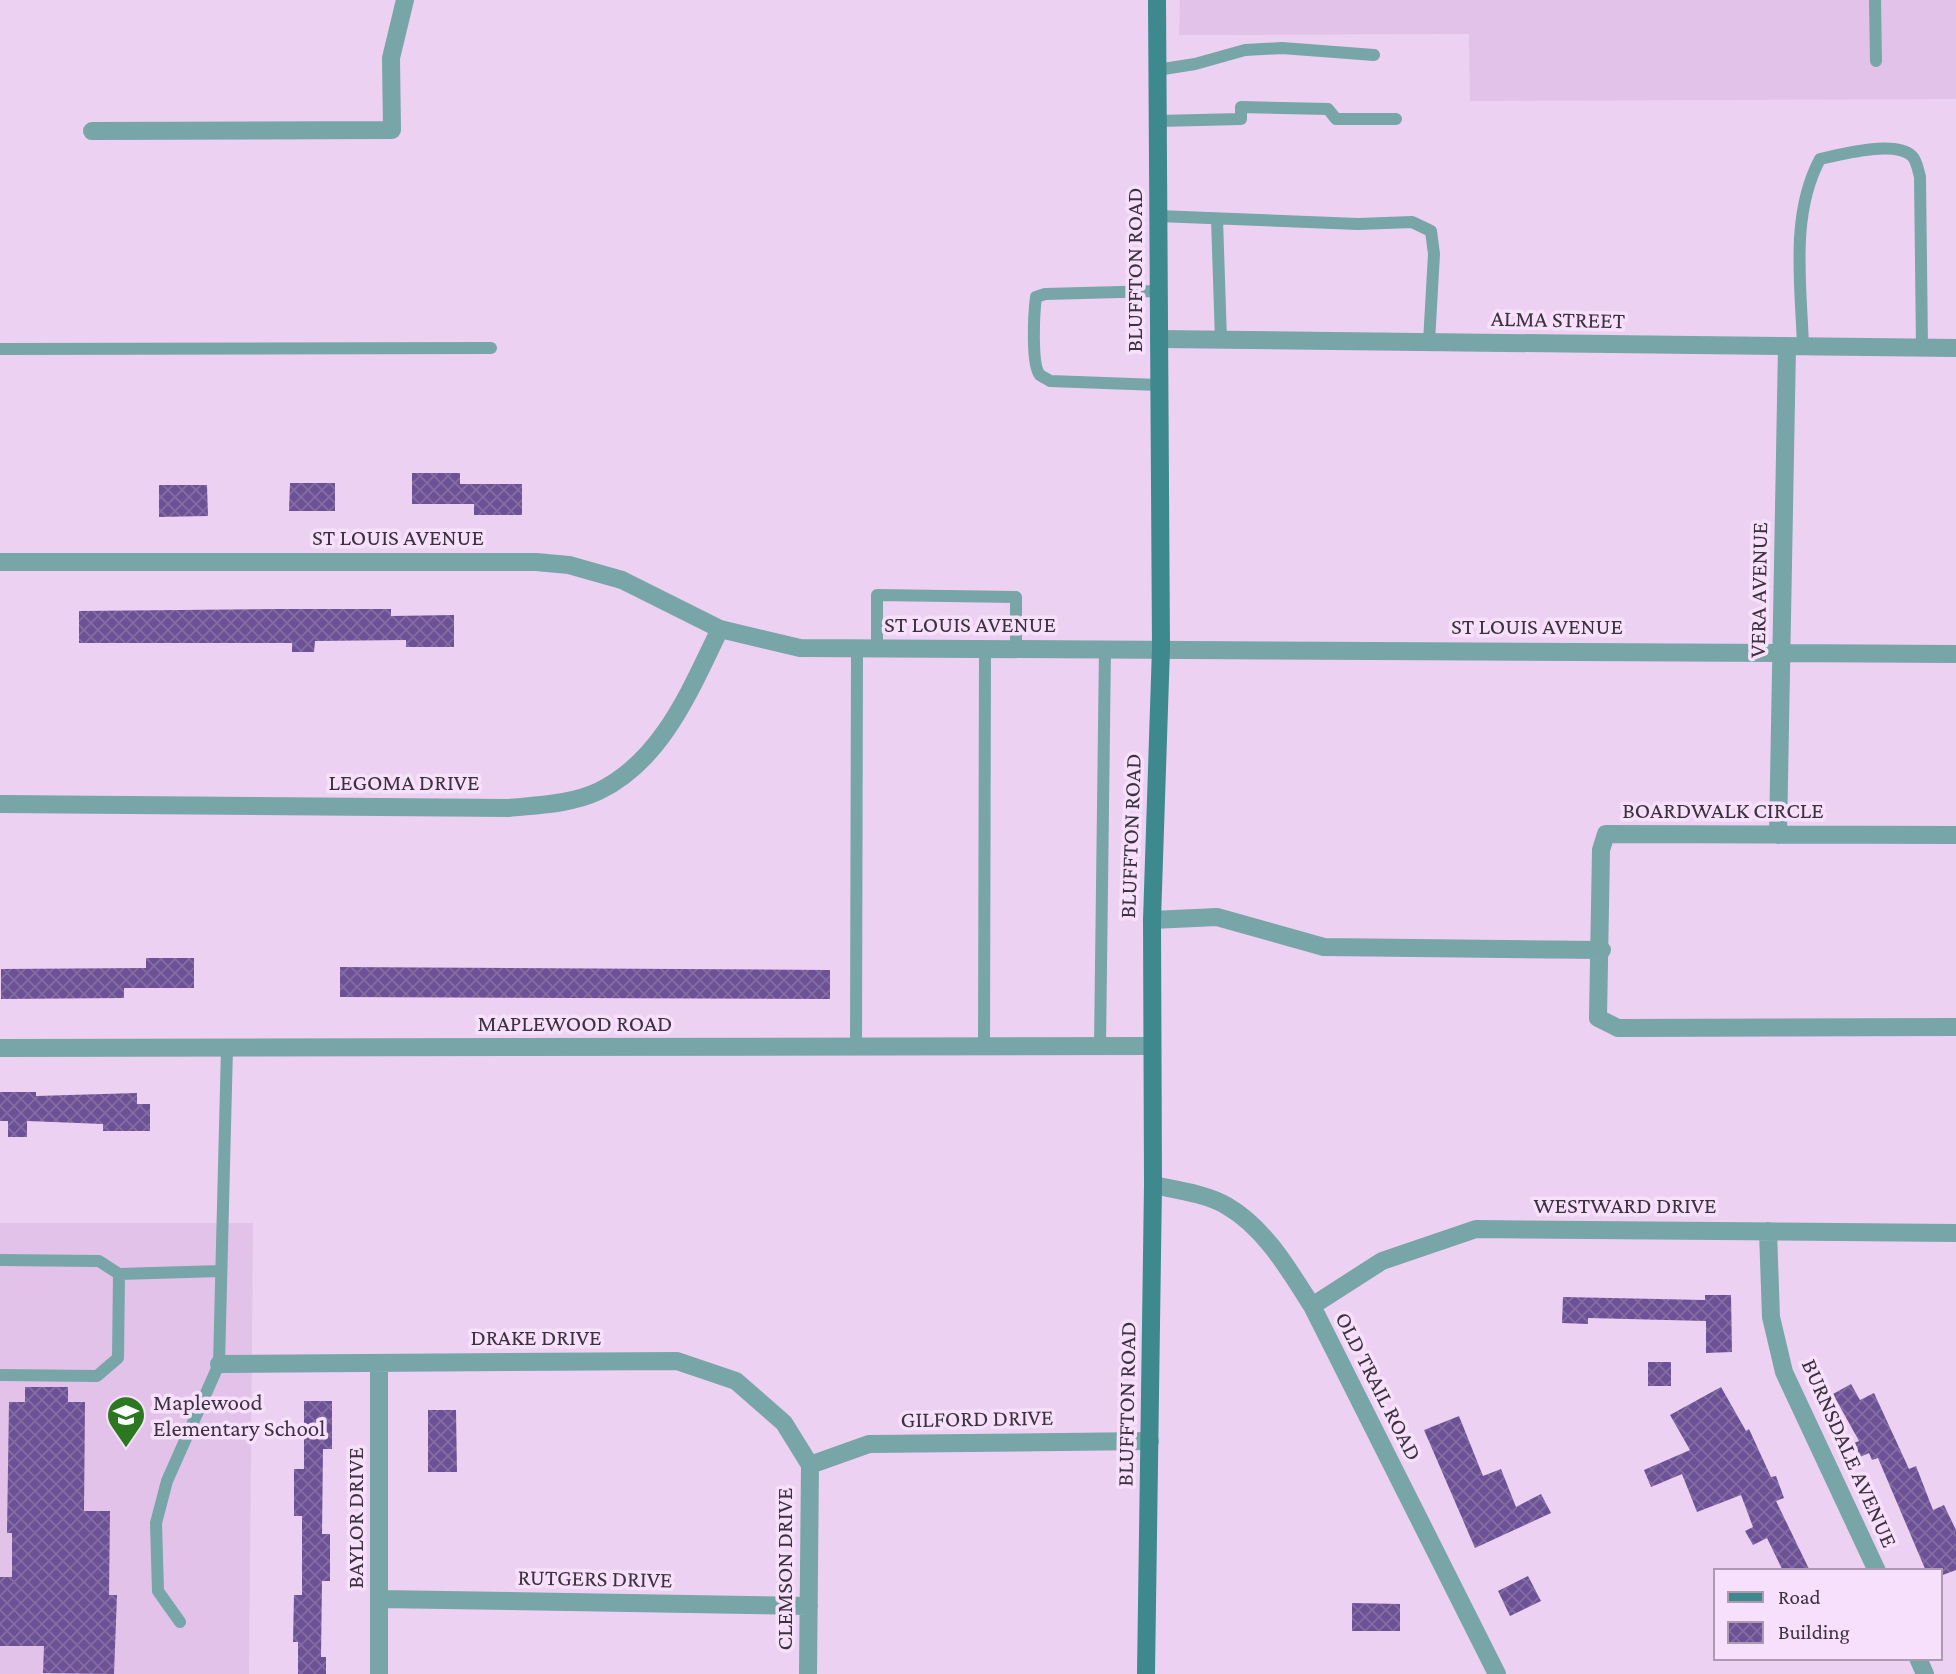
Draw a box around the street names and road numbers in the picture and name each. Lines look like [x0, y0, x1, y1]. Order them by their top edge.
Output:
street label: BLUFFTON ROAD [1121, 187, 1147, 353]
street label: ALMA STREET [1491, 305, 1626, 333]
street label: VERA AVENUE [1744, 522, 1772, 658]
street label: ST LOUIS AVENUE [312, 524, 484, 550]
street label: ST LOUIS AVENUE [884, 611, 1056, 637]
street label: ST LOUIS AVENUE [1451, 613, 1623, 639]
street label: BLUFFTON ROAD [1114, 753, 1146, 919]
street label: LEGOMA DRIVE [329, 769, 479, 795]
street label: BOARDWALK CIRCLE [1622, 797, 1824, 823]
street label: MAPLEWOOD ROAD [478, 1010, 672, 1036]
street label: WESTWARD DRIVE [1533, 1192, 1717, 1218]
street label: OLD TRAIL ROAD [1330, 1307, 1428, 1465]
street label: BLUFFTON ROAD [1112, 1321, 1140, 1487]
street label: DRAKE DRIVE [470, 1324, 602, 1350]
street label: BURNSDALE AVENUE [1797, 1355, 1903, 1551]
street label: GILFORD DRIVE [900, 1404, 1054, 1432]
street label: BAYLOR DRIVE [342, 1447, 368, 1589]
street label: CLEMSON DRIVE [771, 1488, 797, 1650]
street label: RUTGERS DRIVE [517, 1564, 673, 1592]

